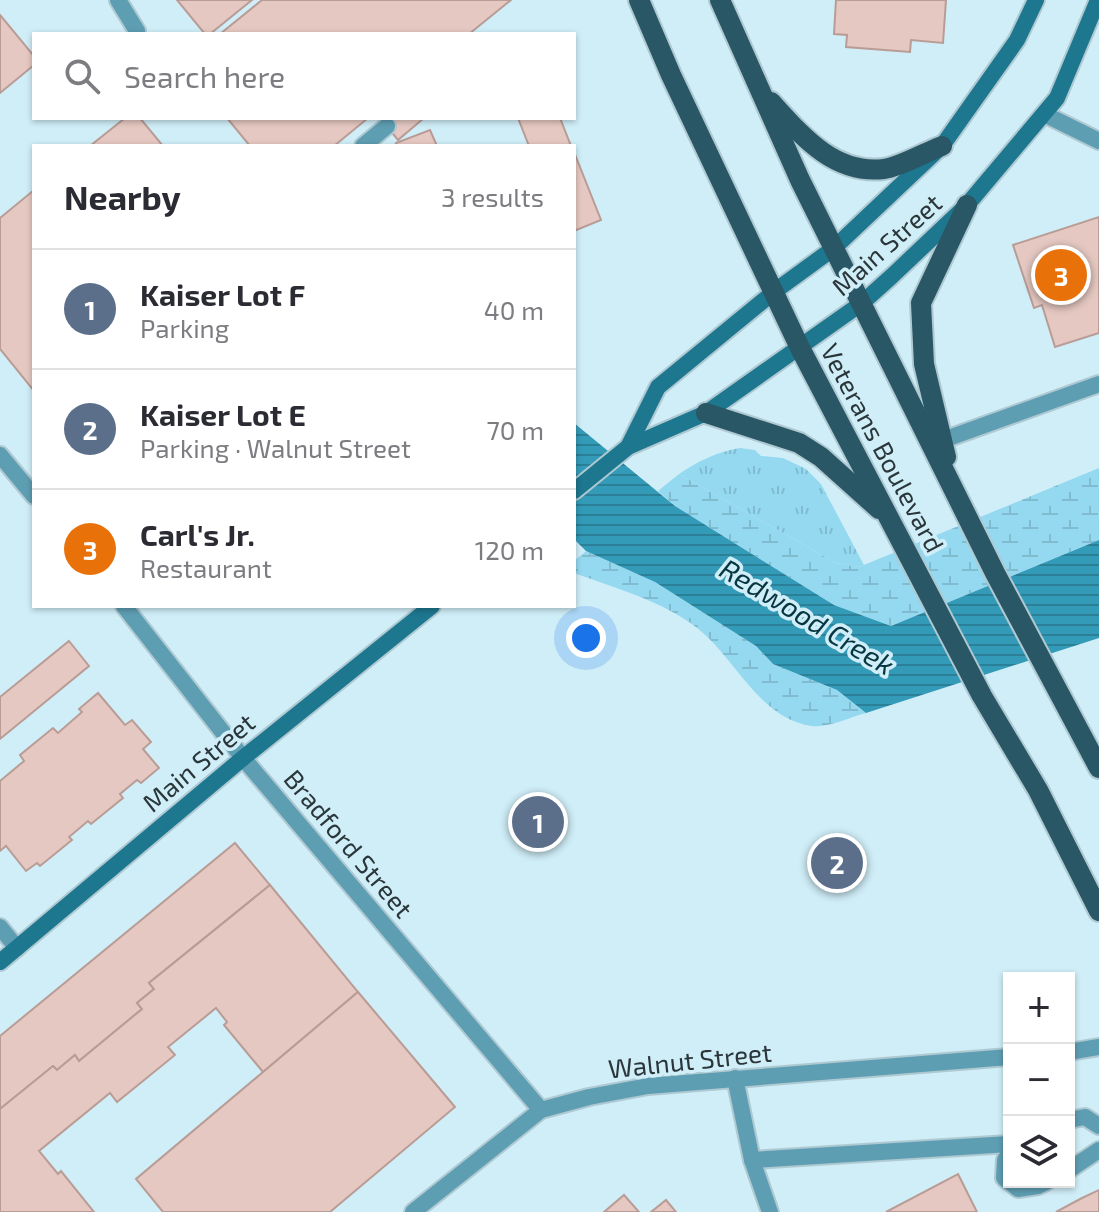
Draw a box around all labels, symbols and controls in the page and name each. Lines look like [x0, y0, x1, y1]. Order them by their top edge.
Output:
search box [32, 32, 576, 120]
icon: search [60, 54, 104, 98]
text: Search here [124, 58, 285, 94]
text: Nearby [64, 176, 181, 217]
text: 3 results [441, 181, 544, 212]
street label: Main Street [825, 187, 947, 301]
pin: 3 [1035, 245, 1087, 305]
text: Kaiser Lot F [140, 276, 305, 312]
text: 1 [84, 294, 96, 325]
text: 40 m [484, 294, 544, 325]
text: Parking [140, 312, 229, 343]
street label: Veterans Boulevard [815, 338, 951, 557]
text: Kaiser Lot E [140, 396, 306, 432]
text: 2 [82, 414, 98, 445]
text: 70 m [486, 414, 544, 445]
text: Parking · Walnut Street [140, 432, 411, 463]
text: Carl's Jr. [140, 516, 255, 552]
text: 3 [83, 534, 97, 565]
text: 120 m [475, 534, 544, 565]
water label: Redwood Creek [714, 551, 901, 682]
text: Restaurant [140, 552, 272, 583]
your location [566, 618, 606, 658]
street label: Main Street [136, 706, 260, 818]
street label: Bradford Street [278, 763, 420, 923]
pin: 1 [512, 792, 564, 852]
pin: 2 [811, 833, 863, 893]
map controls [1003, 972, 1075, 1188]
button: + [1003, 972, 1075, 1044]
street label: Walnut Street [607, 1036, 773, 1084]
button: − [1003, 1044, 1075, 1116]
button: layers [1003, 1116, 1075, 1188]

